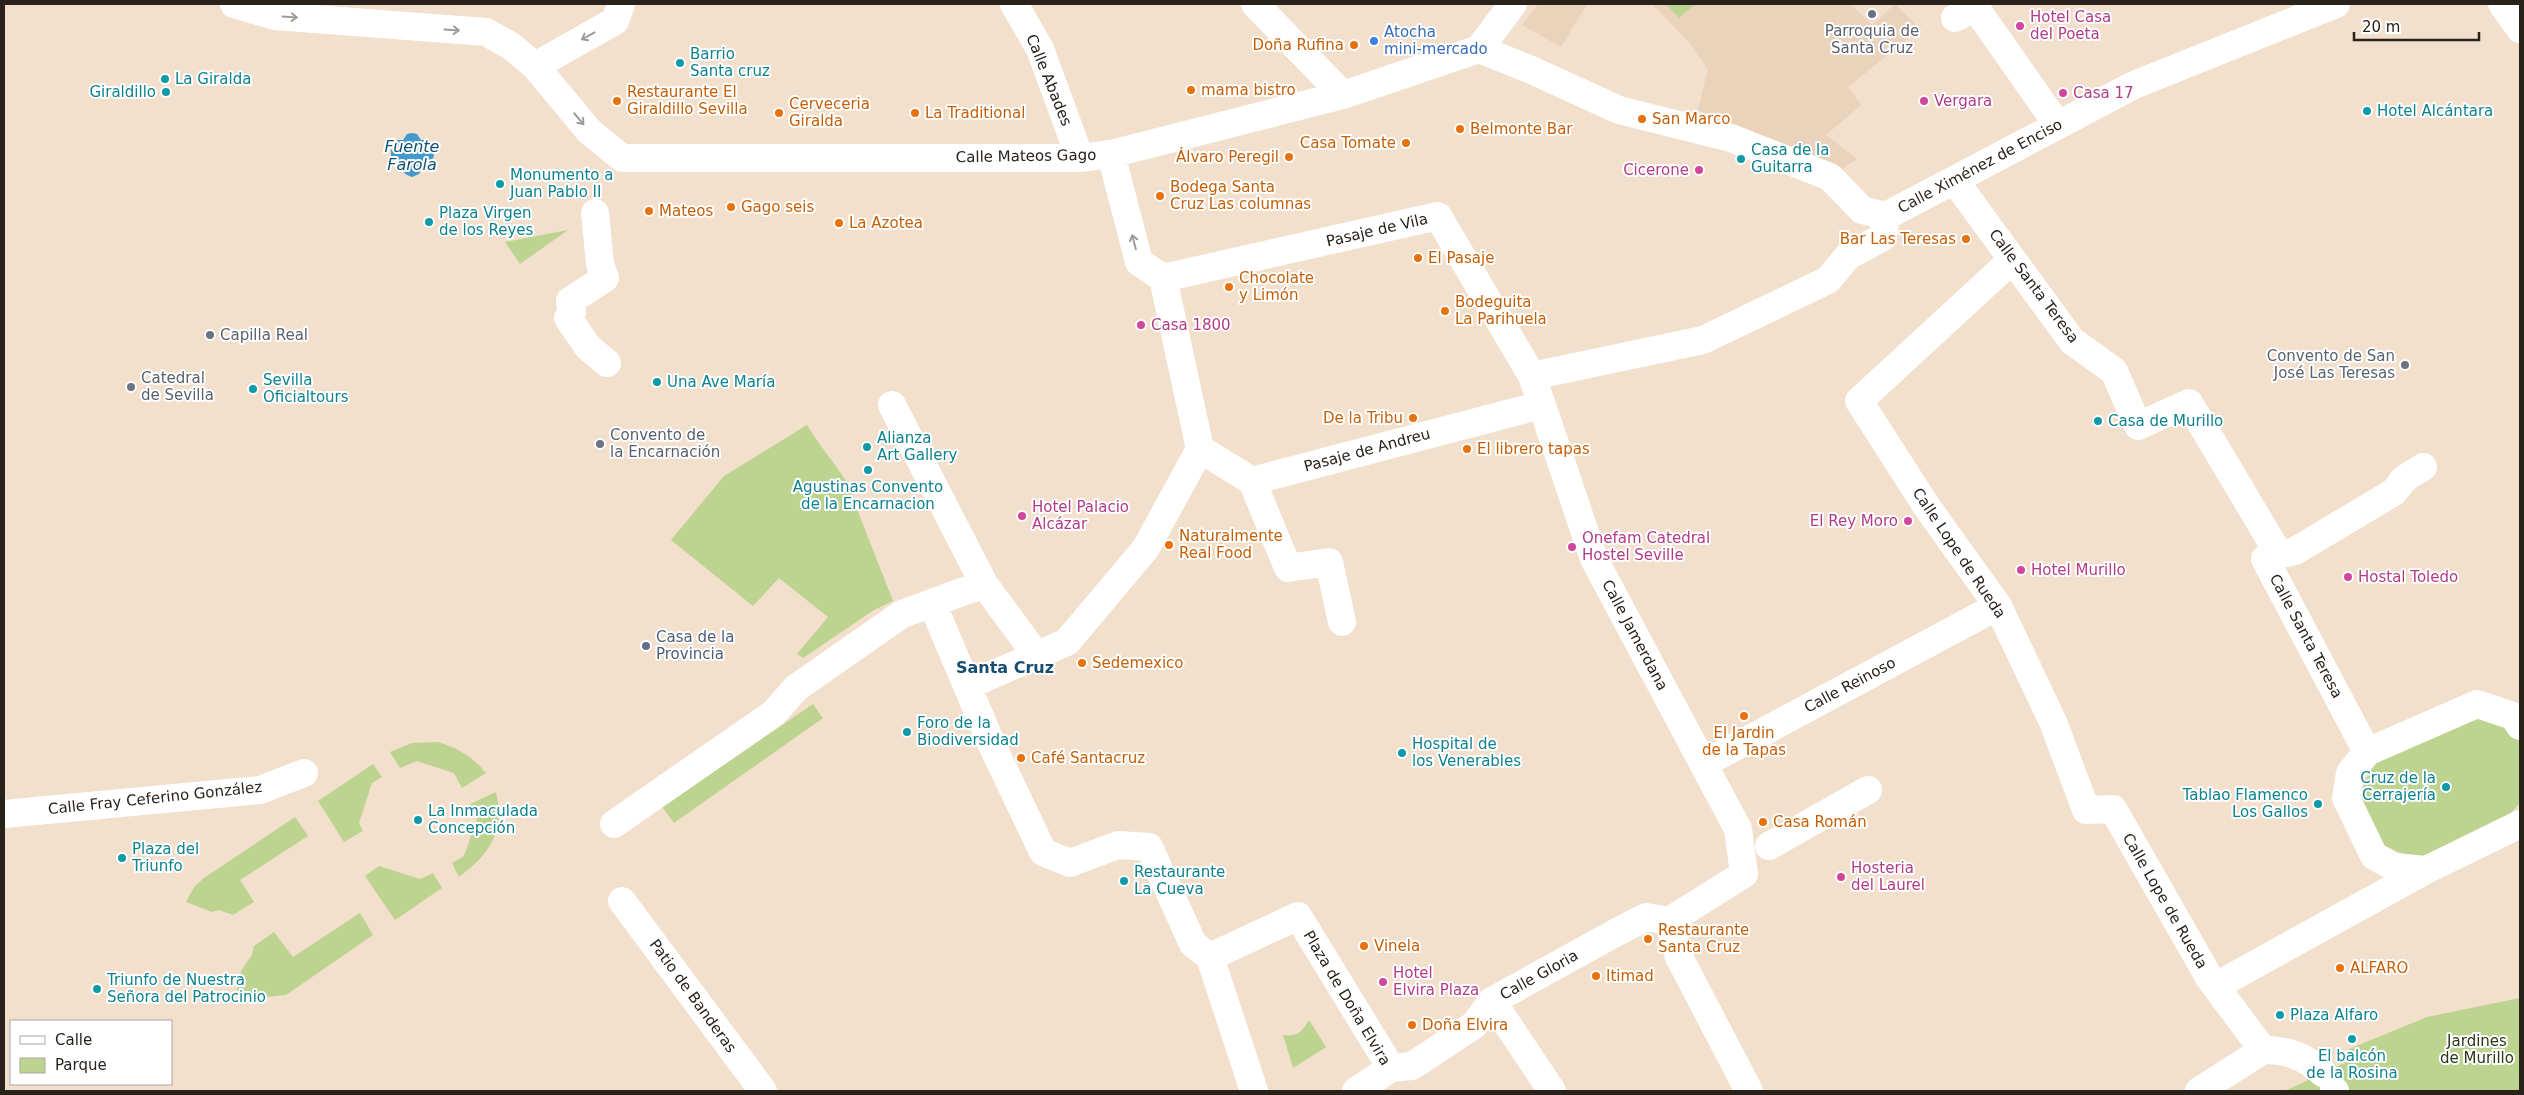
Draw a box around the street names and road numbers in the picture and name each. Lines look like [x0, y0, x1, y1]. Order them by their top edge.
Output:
street label: Calle Abades [1022, 31, 1076, 129]
street label: Calle Ximénez de Enciso [1895, 115, 2065, 217]
street label: Calle Mateos Gago [956, 146, 1096, 166]
street label: Pasaje de Vila [1324, 210, 1430, 250]
street label: Calle Santa Teresa [1985, 225, 2083, 347]
street label: Pasaje de Andreu [1302, 424, 1432, 476]
street label: Calle Lope de Rueda [1909, 484, 2009, 622]
street label: Calle Santa Teresa [2266, 571, 2346, 701]
street label: Calle Jamerdana [1598, 577, 1672, 693]
street label: Calle Reinoso [1801, 653, 1899, 717]
street label: Calle Fray Ceferino González [47, 778, 263, 818]
street label: Calle Lope de Rueda [2119, 830, 2211, 972]
street label: Plaza de Doña Elvira [1300, 927, 1394, 1069]
street label: Patio de Banderas [646, 936, 740, 1056]
street label: Calle Gloria [1497, 946, 1581, 1004]

